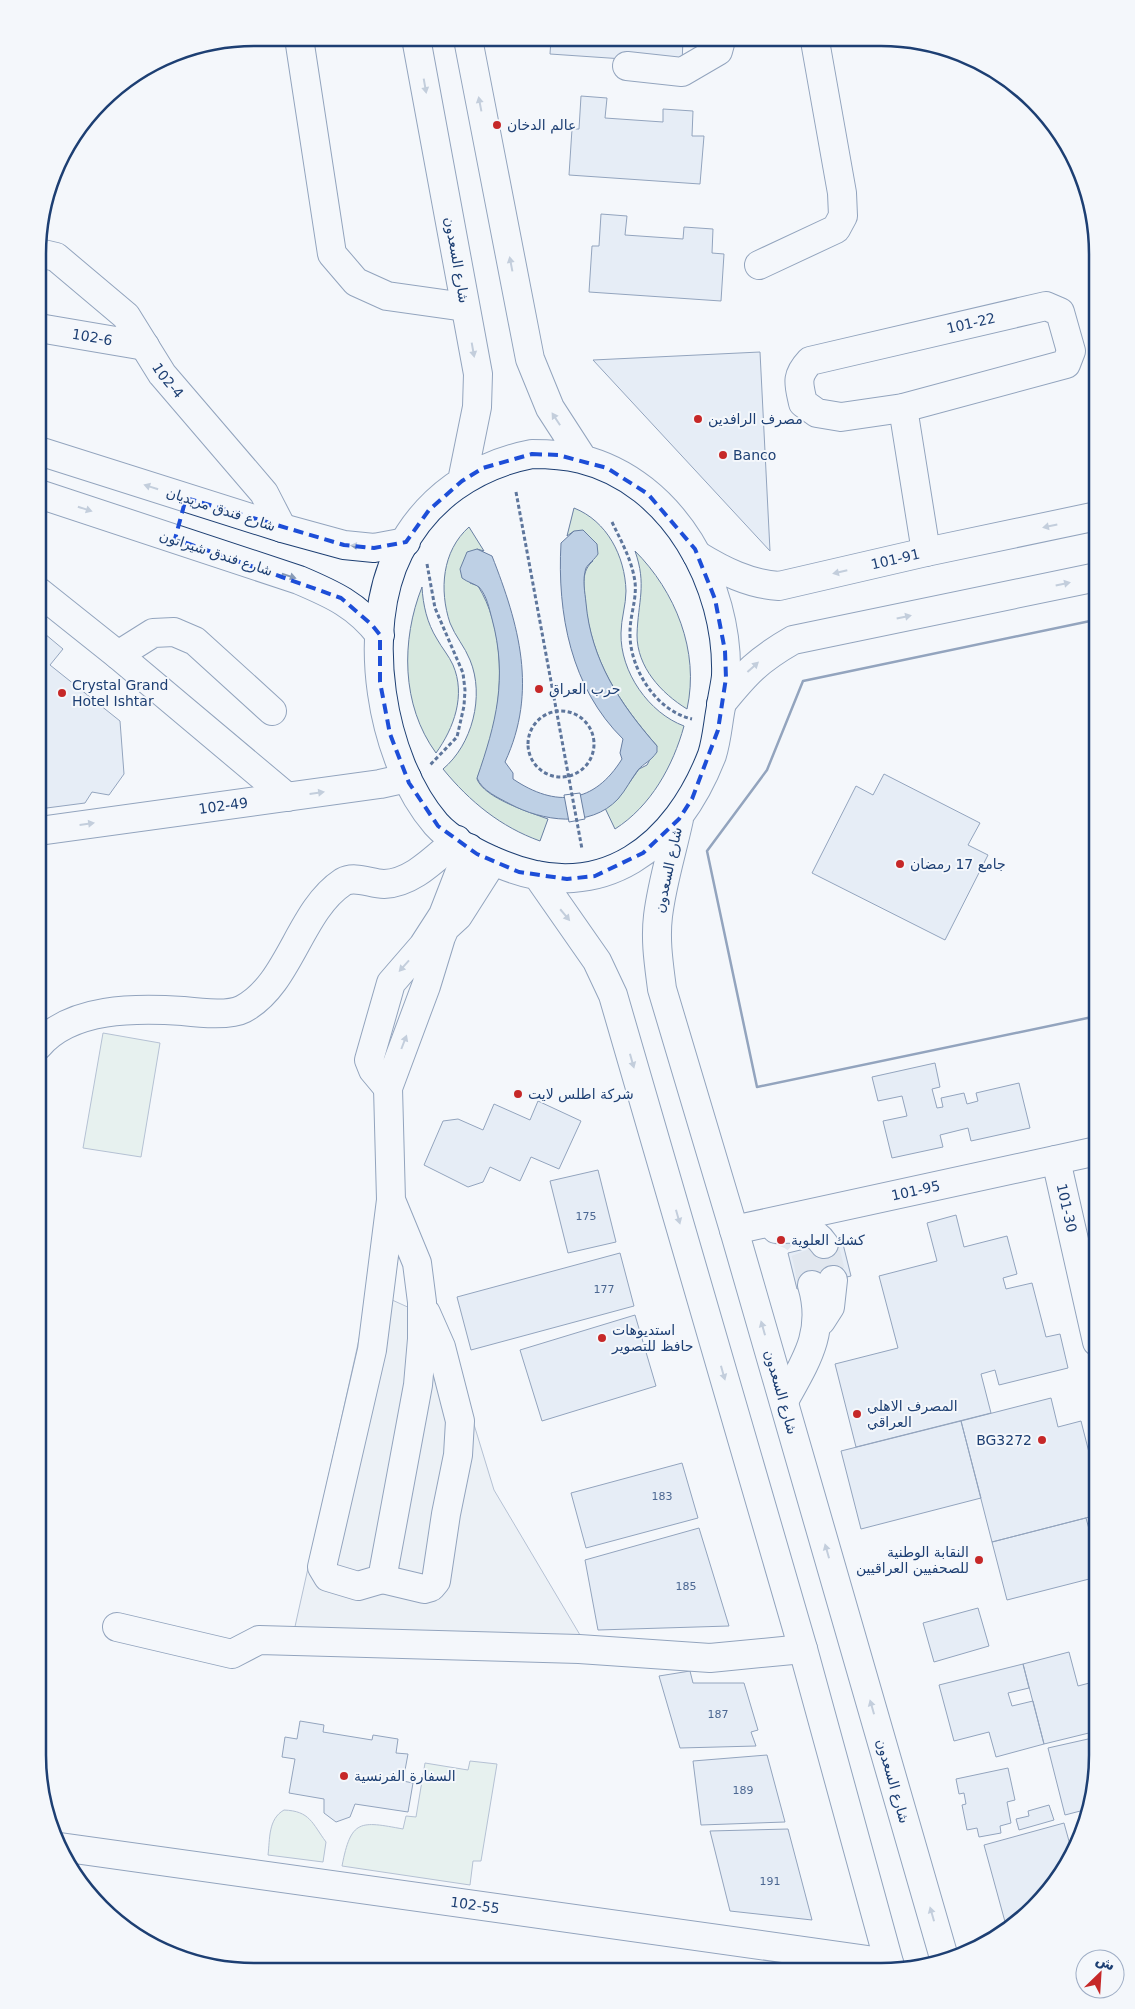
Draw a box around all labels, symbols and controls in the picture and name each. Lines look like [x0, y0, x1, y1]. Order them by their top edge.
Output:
one-way arrow [421, 79, 429, 94]
one-way arrow [476, 96, 484, 112]
place label: عالم الدخان [507, 117, 576, 134]
marker: عالم الدخان [491, 119, 503, 131]
street label: شارع السعدون [441, 216, 472, 305]
one-way arrow [507, 255, 515, 271]
street label: 101-22 [945, 310, 997, 336]
street label: 102-6 [71, 326, 114, 348]
one-way arrow [470, 342, 478, 358]
street label: 102-4 [149, 360, 187, 401]
place label: مصرف الرافدين [708, 411, 803, 428]
one-way arrow [551, 412, 561, 425]
marker: مصرف الرافدين [692, 413, 704, 425]
place label: Banco [733, 447, 776, 463]
marker: Banco [717, 449, 729, 461]
one-way arrow [144, 482, 159, 490]
street label: شارع فندق مريديان [164, 484, 278, 535]
one-way arrow [78, 506, 93, 513]
one-way arrow [1042, 522, 1057, 530]
street label: شارع فندق شيراتون [157, 527, 275, 580]
one-way arrow [349, 542, 365, 550]
street label: 101-91 [869, 546, 921, 572]
one-way arrow [832, 568, 847, 576]
one-way arrow [282, 573, 297, 581]
one-way arrow [1056, 579, 1072, 587]
one-way arrow [897, 612, 913, 620]
one-way arrow [746, 661, 758, 673]
place label: Crystal Grand Hotel Ishtar [72, 677, 168, 709]
place label: حرب العراق [549, 681, 620, 698]
marker: حرب العراق [533, 683, 545, 695]
marker: Crystal Grand Hotel Ishtar [56, 687, 68, 699]
one-way arrow [310, 789, 326, 797]
street label: 102-49 [198, 794, 249, 817]
one-way arrow [79, 820, 95, 828]
street label: شارع السعدون [651, 826, 686, 915]
place label: جامع 17 رمضان [910, 856, 1006, 873]
marker: جامع 17 رمضان [894, 858, 906, 870]
one-way arrow [559, 908, 570, 921]
one-way arrow [398, 960, 410, 972]
one-way arrow [400, 1034, 408, 1049]
one-way arrow [629, 1053, 637, 1068]
place label: شركة اطلس لايت [528, 1086, 634, 1103]
marker: شركة اطلس لايت [512, 1088, 524, 1100]
street label: 101-95 [890, 1177, 942, 1204]
street label: 101-30 [1054, 1182, 1080, 1234]
one-way arrow [674, 1209, 682, 1224]
house number: 175 [576, 1210, 597, 1223]
place label: كشك العلوية [791, 1232, 865, 1249]
marker: كشك العلوية [775, 1234, 787, 1246]
house number: 177 [594, 1283, 615, 1296]
one-way arrow [758, 1320, 766, 1335]
place label: استديوهات حافظ للتصوير [611, 1322, 693, 1355]
marker: استديوهات حافظ للتصوير [596, 1332, 608, 1344]
street label: شارع السعدون [760, 1348, 801, 1436]
one-way arrow [719, 1365, 727, 1380]
place label: المصرف الاهلي العراقي [867, 1398, 958, 1431]
marker: المصرف الاهلي العراقي [851, 1408, 863, 1420]
place label: BG3272 [976, 1432, 1032, 1448]
marker: BG3272 [1036, 1434, 1048, 1446]
house number: 183 [652, 1490, 673, 1503]
one-way arrow [823, 1544, 831, 1559]
place label: النقابة الوطنية للصحفيين العراقيين [856, 1544, 969, 1577]
marker: النقابة الوطنية للصحفيين العراقيين [973, 1554, 985, 1566]
house number: 185 [676, 1580, 697, 1593]
one-way arrow [868, 1700, 876, 1715]
house number: 187 [708, 1708, 729, 1721]
street label: شارع السعدون [872, 1737, 913, 1825]
place label: السفارة الفرنسية [354, 1768, 456, 1785]
marker: السفارة الفرنسية [338, 1770, 350, 1782]
house number: 189 [733, 1784, 754, 1797]
house number: 191 [760, 1875, 781, 1888]
street label: 102-55 [449, 1894, 501, 1916]
one-way arrow [927, 1906, 935, 1921]
north arrow [1075, 1949, 1125, 1999]
text: ش [1093, 1951, 1118, 1974]

